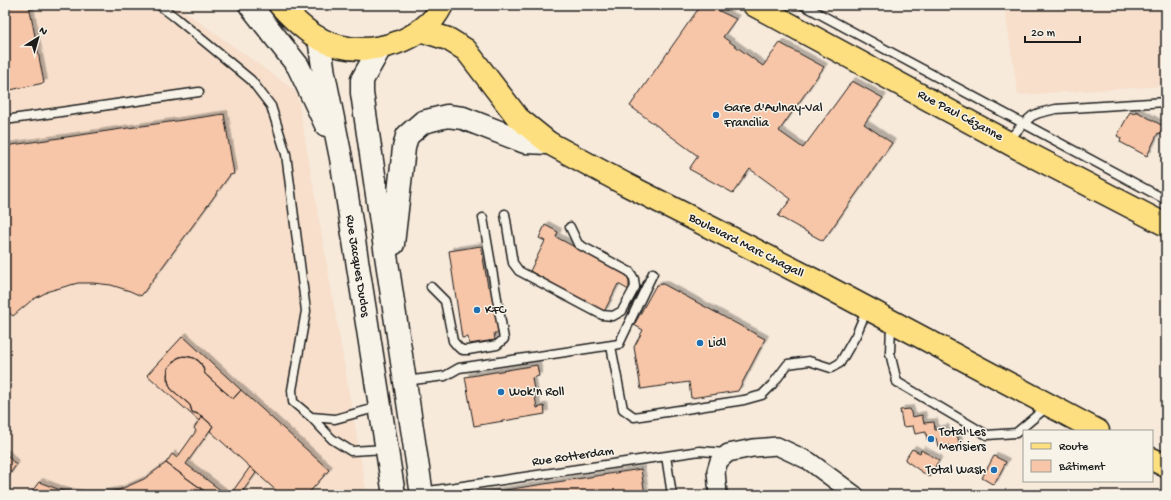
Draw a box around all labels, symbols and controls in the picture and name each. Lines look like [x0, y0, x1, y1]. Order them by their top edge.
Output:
north arrow [18, 18, 58, 58]
scale bar [1025, 18, 1080, 44]
text: N [36, 25, 49, 39]
text: 20 m [1031, 27, 1056, 41]
street label: Rue Paul Cézanne [915, 87, 1006, 145]
place label: Gare d'Aulnay-Val Francilia [723, 101, 823, 131]
marker: Gare d'Aulnay-Val Francilia [711, 110, 721, 120]
street label: Boulevard Marc Chagall [685, 210, 806, 282]
street label: Rue Jacques Duclos [342, 214, 373, 319]
place label: KFC [485, 303, 507, 318]
marker: KFC [472, 305, 482, 315]
place label: Lidl [708, 336, 726, 351]
marker: Lidl [695, 338, 705, 348]
place label: Wok'n Roll [509, 385, 565, 400]
marker: Wok'n Roll [496, 387, 506, 397]
place label: Total Les Merisiers [938, 425, 987, 455]
legend [1023, 430, 1153, 482]
marker: Total Les Merisiers [926, 434, 936, 444]
text: Route [1059, 441, 1089, 455]
street label: Rue Rotterdam [531, 444, 615, 470]
text: Bâtiment [1058, 461, 1106, 475]
place label: Total Wash [925, 463, 986, 478]
marker: Total Wash [989, 465, 999, 475]

